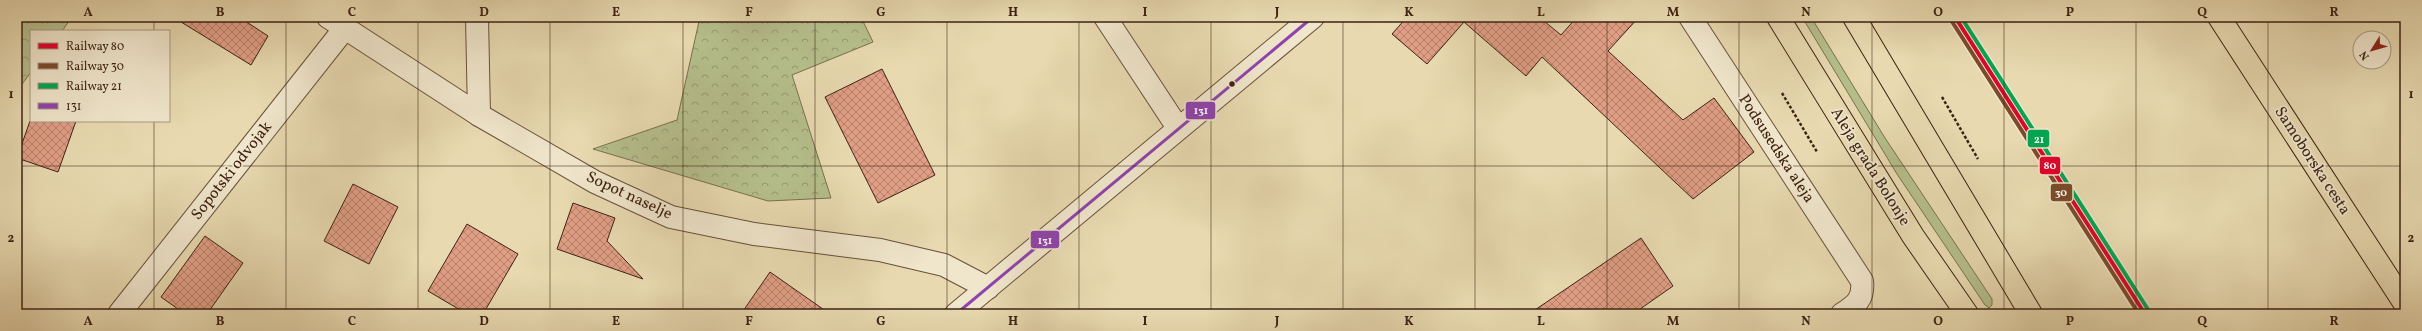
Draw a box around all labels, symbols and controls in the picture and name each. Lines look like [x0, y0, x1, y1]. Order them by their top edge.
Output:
text: A [83, 4, 93, 22]
text: B [216, 4, 225, 22]
text: C [348, 4, 356, 22]
text: D [479, 4, 489, 22]
text: E [612, 4, 620, 22]
text: F [745, 4, 753, 22]
text: G [876, 4, 886, 22]
text: H [1008, 4, 1018, 22]
text: I [1143, 4, 1148, 22]
text: J [1274, 4, 1280, 22]
text: K [1404, 4, 1414, 22]
text: L [1537, 4, 1545, 22]
text: M [1667, 4, 1680, 22]
text: N [1801, 4, 1811, 22]
text: O [1933, 4, 1943, 22]
text: P [2066, 4, 2074, 22]
text: Q [2197, 4, 2208, 22]
text: R [2329, 4, 2339, 22]
legend [30, 30, 170, 122]
north arrow [2352, 30, 2392, 70]
text: Railway 80 [66, 39, 124, 55]
text: N [2357, 47, 2374, 63]
text: Railway 30 [66, 59, 124, 75]
text: Railway 21 [66, 79, 122, 95]
unlabelled marker [1227, 79, 1237, 89]
text: 1 [8, 86, 14, 104]
text: 1 [2408, 86, 2414, 104]
street label: Podsusedska aleja [1733, 90, 1819, 208]
text: 131 [66, 99, 81, 115]
line badge: 131 [1185, 101, 1216, 120]
street label: Samoborska cesta [2269, 103, 2355, 220]
text: 131 [1194, 104, 1208, 119]
street label: Aleja grada Bolonje [1825, 104, 1915, 230]
street label: Sopotski odvojak [186, 117, 278, 225]
line badge: 21 [2027, 129, 2050, 148]
text: 21 [2034, 133, 2044, 148]
line badge: 80 [2039, 156, 2061, 175]
text: 80 [2044, 159, 2057, 174]
street label: Sopot naselje [582, 166, 676, 226]
line badge: 30 [2050, 183, 2073, 202]
text: 30 [2055, 186, 2067, 201]
text: 2 [8, 230, 15, 248]
line badge: 131 [1030, 230, 1060, 249]
text: 2 [2408, 230, 2415, 248]
text: 131 [1038, 234, 1052, 249]
text: A [83, 313, 93, 331]
text: B [216, 313, 225, 331]
text: C [348, 313, 356, 331]
text: D [479, 313, 489, 331]
text: E [612, 313, 620, 331]
text: F [745, 313, 753, 331]
text: G [876, 313, 886, 331]
text: H [1008, 313, 1018, 331]
text: I [1143, 313, 1148, 331]
text: J [1274, 313, 1280, 331]
text: K [1404, 313, 1414, 331]
text: L [1537, 313, 1545, 331]
text: M [1667, 313, 1680, 331]
text: N [1801, 313, 1811, 331]
text: O [1933, 313, 1943, 331]
text: P [2066, 313, 2074, 331]
text: Q [2197, 313, 2208, 331]
text: R [2329, 313, 2339, 331]

